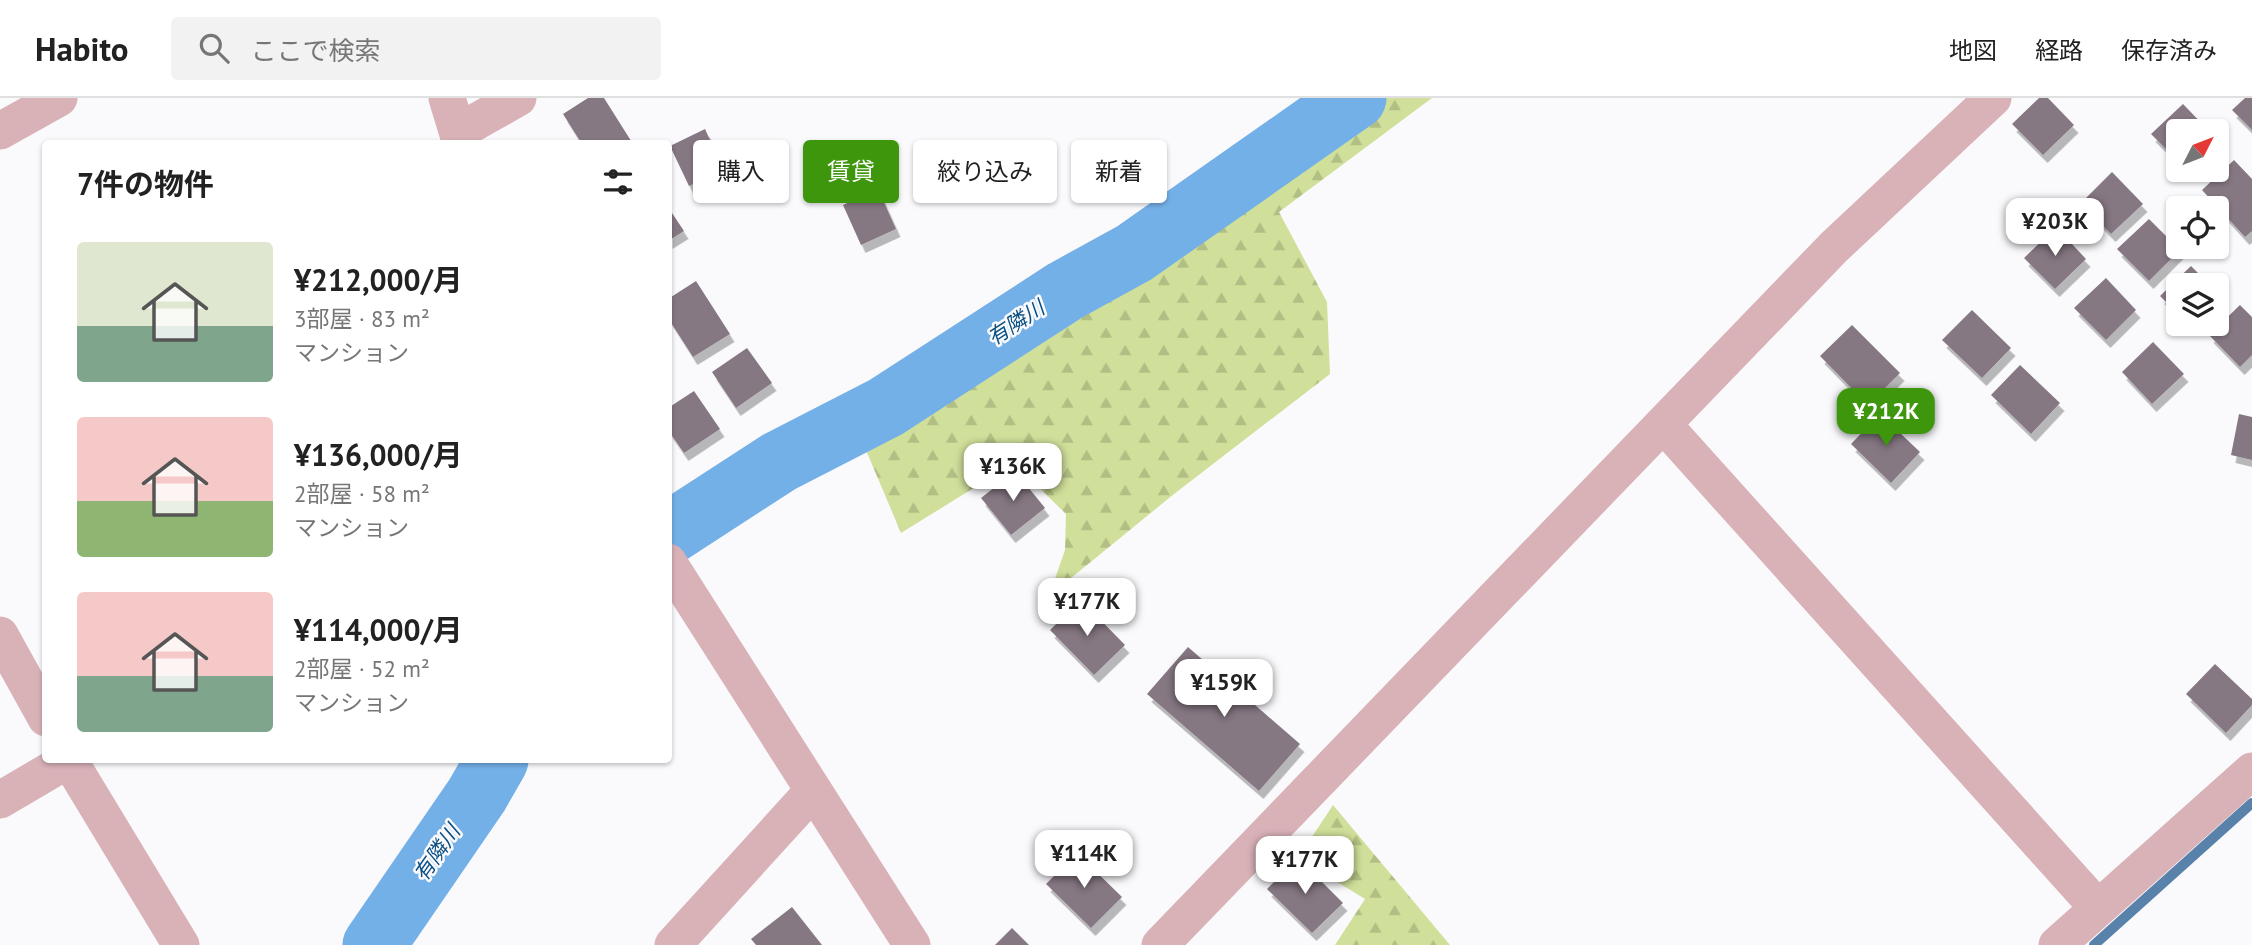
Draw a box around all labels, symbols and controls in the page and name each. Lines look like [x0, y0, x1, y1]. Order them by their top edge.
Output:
search box [171, 17, 661, 80]
text: Habito [35, 27, 129, 70]
icon: search [195, 29, 233, 67]
text: ここで検索 [251, 34, 381, 67]
text: 地図 [1949, 35, 1997, 66]
text: 経路 [2035, 35, 2083, 66]
text: 保存済み [2121, 35, 2217, 66]
north arrow [2166, 119, 2230, 182]
map controls [2166, 119, 2229, 336]
chip: 購入 [693, 140, 789, 203]
chip: 賃貸 [803, 140, 899, 203]
chip: 絞り込み [913, 140, 1057, 203]
chip: 新着 [1071, 140, 1167, 203]
icon: filters [599, 163, 637, 201]
text: 7件の物件 [77, 164, 214, 203]
button: locate [2166, 196, 2229, 259]
pin: ¥203K [2006, 198, 2104, 258]
text: ¥203K [2022, 206, 2088, 235]
text: ¥212,000/月 [294, 260, 463, 299]
icon: home [133, 270, 217, 354]
button: layers [2166, 273, 2229, 336]
water label: 有隣川 [982, 293, 1051, 351]
text: 3部屋 · 83 m² [294, 304, 430, 333]
text: マンション [294, 338, 409, 367]
pin: ¥212K [1837, 388, 1935, 448]
text: ¥212K [1853, 396, 1919, 425]
text: ¥136,000/月 [294, 435, 463, 474]
pin: ¥136K [964, 444, 1062, 503]
icon: home [133, 445, 217, 529]
text: ¥136K [980, 451, 1046, 480]
text: 2部屋 · 58 m² [294, 479, 430, 508]
text: マンション [294, 513, 409, 542]
pin: ¥177K [1038, 578, 1136, 638]
text: ¥177K [1054, 586, 1120, 615]
text: ¥114,000/月 [294, 610, 463, 649]
icon: home [133, 620, 217, 704]
text: 2部屋 · 52 m² [294, 654, 430, 683]
pin: ¥159K [1175, 660, 1273, 719]
text: ¥159K [1191, 667, 1257, 696]
text: マンション [294, 688, 409, 717]
water label: 有隣川 [407, 818, 467, 886]
pin: ¥114K [1035, 830, 1133, 890]
pin: ¥177K [1256, 836, 1354, 896]
text: ¥114K [1051, 838, 1117, 867]
text: ¥177K [1272, 844, 1338, 873]

